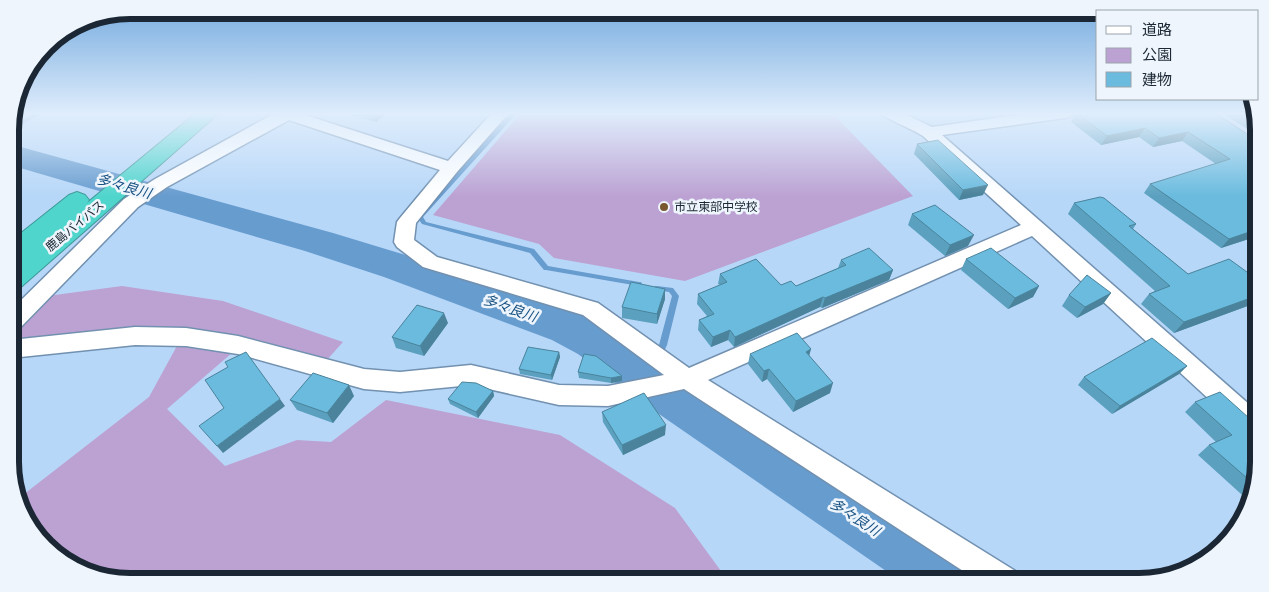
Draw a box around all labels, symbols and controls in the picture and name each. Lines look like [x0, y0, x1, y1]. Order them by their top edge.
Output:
legend [1096, 10, 1259, 100]
text: 道路 [1142, 20, 1172, 38]
text: 公園 [1142, 45, 1172, 63]
text: 建物 [1142, 70, 1172, 88]
water label: 多々良川 [95, 170, 155, 202]
street label: 鹿島バイパス [42, 197, 107, 254]
place label: 市立東部中学校 [674, 199, 758, 214]
marker: 市立東部中学校 [658, 201, 670, 213]
water label: 多々良川 [481, 290, 541, 325]
water label: 多々良川 [827, 494, 885, 540]

